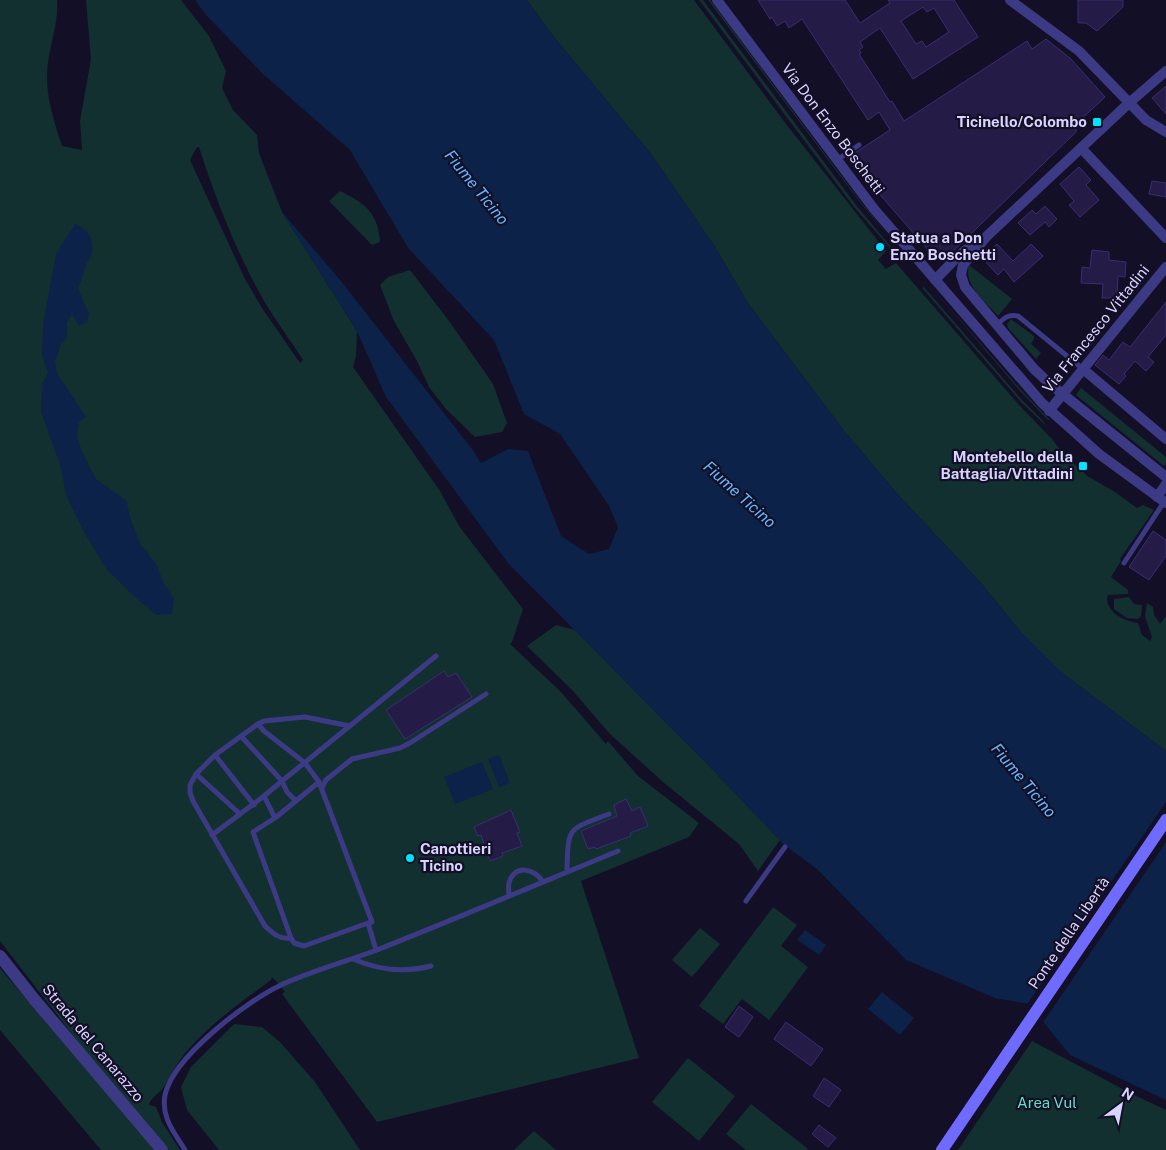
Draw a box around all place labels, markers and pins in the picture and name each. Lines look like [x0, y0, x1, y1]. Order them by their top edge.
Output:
place label: Ticinello/Colombo [957, 113, 1087, 130]
marker: Ticinello/Colombo [1091, 116, 1103, 128]
place label: Statua a Don Enzo Boschetti [890, 229, 996, 263]
marker: Statua a Don Enzo Boschetti [874, 241, 886, 253]
place label: Montebello della Battaglia/Vittadini [940, 448, 1073, 482]
marker: Montebello della Battaglia/Vittadini [1077, 460, 1089, 472]
place label: Canottieri Ticino [420, 840, 491, 874]
marker: Canottieri Ticino [404, 852, 416, 864]

